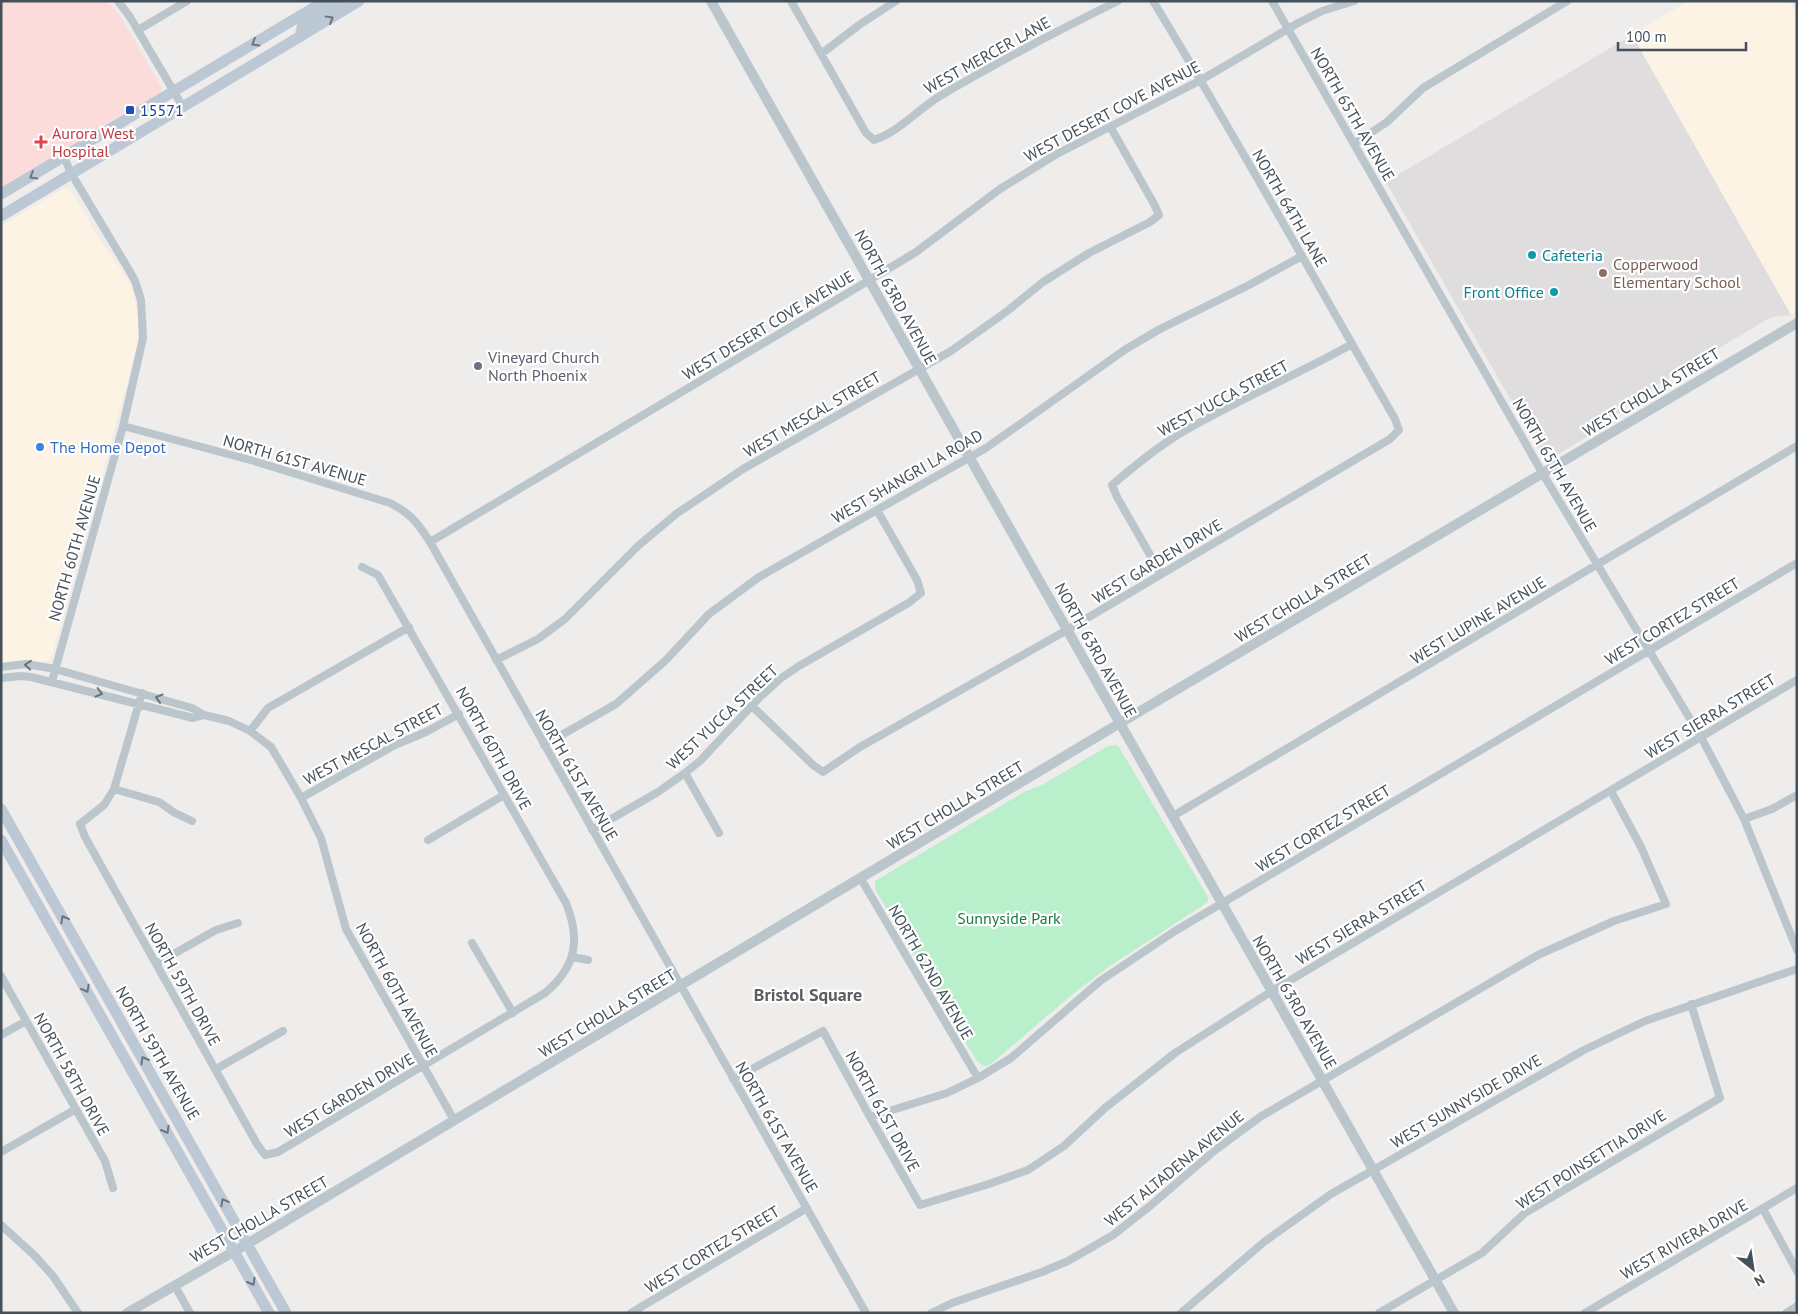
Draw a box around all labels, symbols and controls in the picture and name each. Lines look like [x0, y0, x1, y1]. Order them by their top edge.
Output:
street label: WEST MERCER LANE [920, 12, 1054, 98]
one-way arrow [325, 15, 334, 25]
scale bar [1618, 20, 1746, 52]
text: 100 m [1626, 27, 1667, 46]
one-way arrow [251, 37, 260, 47]
street label: NORTH 65TH AVENUE [1307, 44, 1399, 184]
street label: WEST DESERT COVE AVENUE [1020, 56, 1204, 166]
place label: 15571 [140, 100, 184, 120]
marker: 15571 [124, 104, 136, 116]
place label: Aurora West Hospital [52, 123, 135, 161]
marker: Aurora West Hospital [34, 135, 48, 149]
street label: NORTH 64TH LANE [1248, 146, 1332, 270]
one-way arrow [29, 169, 38, 179]
street label: NORTH 63RD AVENUE [851, 226, 941, 368]
place label: Cafeteria [1542, 245, 1603, 265]
marker: Cafeteria [1526, 249, 1538, 261]
place label: Copperwood Elementary School [1613, 254, 1741, 292]
street label: WEST DESERT COVE AVENUE [679, 266, 857, 384]
marker: Copperwood Elementary School [1597, 267, 1609, 279]
place label: Front Office [1464, 282, 1544, 302]
marker: Front Office [1548, 286, 1560, 298]
street label: WEST CHOLLA STREET [1579, 343, 1723, 441]
place label: Vineyard Church North Phoenix [487, 347, 600, 385]
street label: WEST YUCCA STREET [1154, 355, 1292, 441]
marker: Vineyard Church North Phoenix [472, 360, 484, 372]
street label: WEST MESCAL STREET [740, 366, 884, 462]
street label: NORTH 65TH AVENUE [1509, 395, 1601, 535]
street label: WEST SHANGRI LA ROAD [828, 425, 986, 527]
street label: NORTH 61ST AVENUE [221, 430, 369, 490]
place label: The Home Depot [50, 437, 167, 457]
marker: The Home Depot [34, 441, 46, 453]
street label: NORTH 60TH AVENUE [44, 473, 104, 623]
street label: WEST GARDEN DRIVE [1088, 514, 1226, 608]
street label: WEST CHOLLA STREET [1231, 549, 1375, 647]
street label: WEST LUPINE AVENUE [1407, 572, 1549, 668]
street label: WEST CORTEZ STREET [1601, 573, 1743, 669]
street label: NORTH 63RD AVENUE [1051, 579, 1141, 721]
one-way arrow [24, 660, 32, 671]
street label: WEST YUCCA STREET [662, 660, 782, 774]
street label: WEST SIERRA STREET [1641, 669, 1779, 763]
street label: NORTH 60TH DRIVE [452, 683, 536, 813]
one-way arrow [94, 687, 103, 698]
one-way arrow [156, 694, 164, 704]
street label: WEST MESCAL STREET [300, 699, 446, 789]
street label: NORTH 61ST AVENUE [531, 706, 623, 844]
street label: WEST CHOLLA STREET [883, 756, 1027, 854]
street label: WEST CORTEZ STREET [1252, 780, 1394, 876]
street label: WEST SIERRA STREET [1292, 875, 1430, 969]
street label: NORTH 62ND AVENUE [884, 901, 978, 1043]
park label: Sunnyside Park [957, 908, 1061, 928]
one-way arrow [60, 915, 70, 924]
street label: NORTH 59TH DRIVE [141, 919, 225, 1049]
street label: NORTH 60TH AVENUE [352, 919, 442, 1061]
street label: NORTH 63RD AVENUE [1248, 931, 1342, 1073]
street label: WEST CHOLLA STREET [535, 964, 679, 1062]
one-way arrow [79, 983, 89, 992]
street label: NORTH 59TH AVENUE [112, 983, 204, 1123]
district label: Bristol Square [754, 983, 862, 1006]
street label: NORTH 58TH DRIVE [30, 1009, 114, 1139]
street label: NORTH 61ST DRIVE [842, 1047, 924, 1175]
street label: WEST GARDEN DRIVE [280, 1048, 418, 1142]
street label: WEST SUNNYSIDE DRIVE [1387, 1050, 1545, 1152]
one-way arrow [140, 1057, 150, 1066]
street label: NORTH 61ST AVENUE [731, 1058, 823, 1196]
street label: WEST POINSETTIA DRIVE [1512, 1105, 1670, 1213]
street label: WEST ALTADENA AVENUE [1100, 1106, 1248, 1230]
one-way arrow [159, 1125, 169, 1134]
street label: WEST CHOLLA STREET [186, 1171, 332, 1267]
street label: WEST RIVIERA DRIVE [1617, 1194, 1751, 1284]
one-way arrow [220, 1198, 230, 1207]
street label: WEST CORTEZ STREET [641, 1201, 783, 1297]
north arrow [1728, 1244, 1778, 1294]
text: N [1751, 1270, 1768, 1290]
one-way arrow [245, 1277, 255, 1286]

